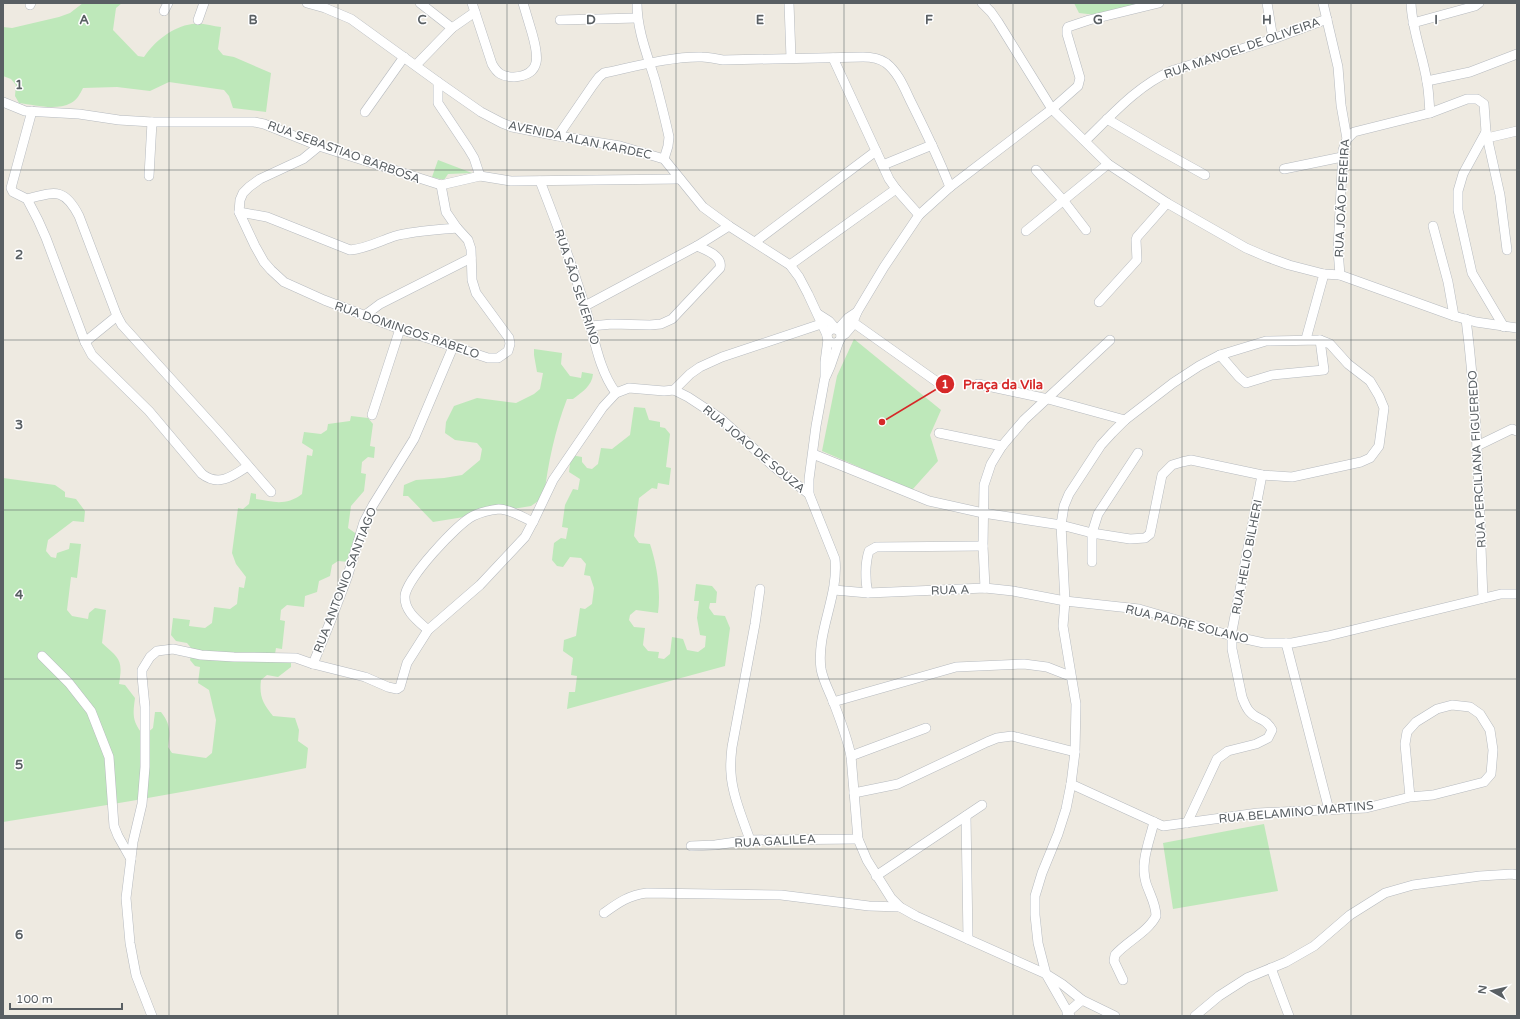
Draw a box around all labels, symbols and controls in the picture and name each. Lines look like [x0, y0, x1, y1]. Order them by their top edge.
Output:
text: A [79, 12, 89, 28]
text: B [248, 12, 258, 28]
text: C [417, 12, 427, 28]
text: D [586, 12, 596, 28]
text: E [756, 12, 764, 28]
text: F [925, 12, 933, 28]
text: G [1093, 12, 1103, 28]
text: H [1262, 12, 1272, 28]
text: I [1434, 12, 1438, 28]
street label: RUA MANOEL DE OLIVEIRA [1162, 15, 1322, 81]
text: 1 [15, 77, 23, 93]
street label: RUA SEBASTIAO BARBOSA [266, 118, 422, 186]
street label: AVENIDA ALAN KARDEC [507, 118, 653, 162]
street label: RUA JOÃO PEREIRA [1332, 138, 1352, 258]
street label: RUA SÃO SEVERINO [552, 227, 602, 347]
text: 2 [15, 247, 23, 263]
street label: RUA DOMINGOS RABELO [333, 299, 482, 362]
street label: RUA PERCILIANA FIGUEREDO [1465, 370, 1489, 548]
callout: Praça da Vila [935, 372, 1051, 397]
text: 1 [941, 377, 949, 391]
text: Praça da Vila [963, 377, 1043, 393]
street label: RUA JOAO DE SOUZA [700, 402, 808, 496]
text: 3 [15, 417, 23, 433]
street label: RUA HELIO BILHERI [1229, 498, 1265, 616]
street label: RUA ANTONIO SANTIAGO [311, 505, 379, 655]
street label: RUA A [931, 582, 969, 598]
text: 4 [15, 587, 24, 603]
street label: RUA PADRE SOLANO [1124, 602, 1250, 646]
text: 5 [15, 757, 23, 773]
street label: RUA BELAMINO MARTINS [1218, 798, 1374, 826]
street label: RUA GALILEA [734, 832, 816, 850]
text: 6 [15, 927, 23, 943]
north arrow [1472, 971, 1512, 1011]
text: N [1476, 984, 1490, 995]
scale bar [10, 985, 122, 1011]
text: 100 m [16, 992, 53, 1006]

